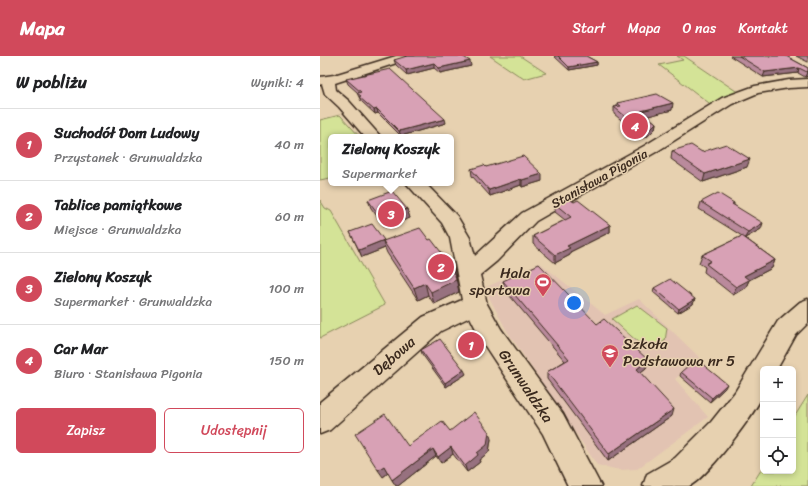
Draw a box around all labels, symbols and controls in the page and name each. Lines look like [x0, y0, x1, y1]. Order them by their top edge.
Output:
text: Mapa [20, 12, 65, 45]
text: Start [572, 16, 606, 41]
text: Mapa [628, 16, 660, 41]
text: O nas [682, 16, 716, 41]
text: Kontakt [738, 16, 788, 41]
text: W pobliżu [16, 67, 87, 97]
text: Wyniki: 4 [251, 71, 304, 94]
pin: 4 [622, 111, 648, 141]
text: Suchodół Dom Ludowy [54, 120, 199, 146]
text: 1 [26, 133, 32, 156]
text: 40 m [274, 133, 304, 156]
popup [328, 134, 454, 186]
text: Zielony Koszyk [342, 136, 440, 162]
street label: Stanisława Pigonia [547, 142, 652, 215]
text: Przystanek · Grunwaldzka [54, 146, 202, 169]
text: Supermarket [342, 162, 417, 185]
text: Tablice pamiątkowe [54, 192, 182, 218]
pin: 3 [378, 199, 404, 229]
text: 2 [25, 205, 33, 228]
text: 60 m [275, 205, 304, 228]
text: Miejsce · Grunwaldzka [54, 218, 181, 241]
pin: 2 [428, 252, 454, 282]
place label: Hala sportowa [468, 260, 530, 303]
text: Zielony Koszyk [54, 264, 152, 290]
sports icon: Hala sportowa [533, 272, 553, 297]
text: 3 [25, 277, 33, 300]
text: 100 m [269, 277, 304, 300]
text: Supermarket · Grunwaldzka [54, 290, 212, 313]
your location [564, 293, 584, 313]
street label: Dębowa [366, 329, 422, 382]
pin: 1 [458, 330, 484, 360]
place label: Szkoła Podstawowa nr 5 [623, 331, 735, 374]
text: Car Mar [54, 336, 107, 362]
school or university icon: Szkoła Podstawowa nr 5 [600, 343, 620, 368]
street label: Grunwaldzka [492, 344, 561, 429]
text: 4 [25, 349, 33, 372]
text: 150 m [269, 349, 304, 372]
text: Biuro · Stanisława Pigonia [54, 362, 202, 385]
map controls [760, 366, 796, 474]
button: + [760, 366, 796, 402]
button: − [760, 402, 796, 438]
button: Zapisz [16, 408, 156, 453]
button: Udostępnij [164, 408, 304, 453]
button: locate [760, 438, 796, 474]

